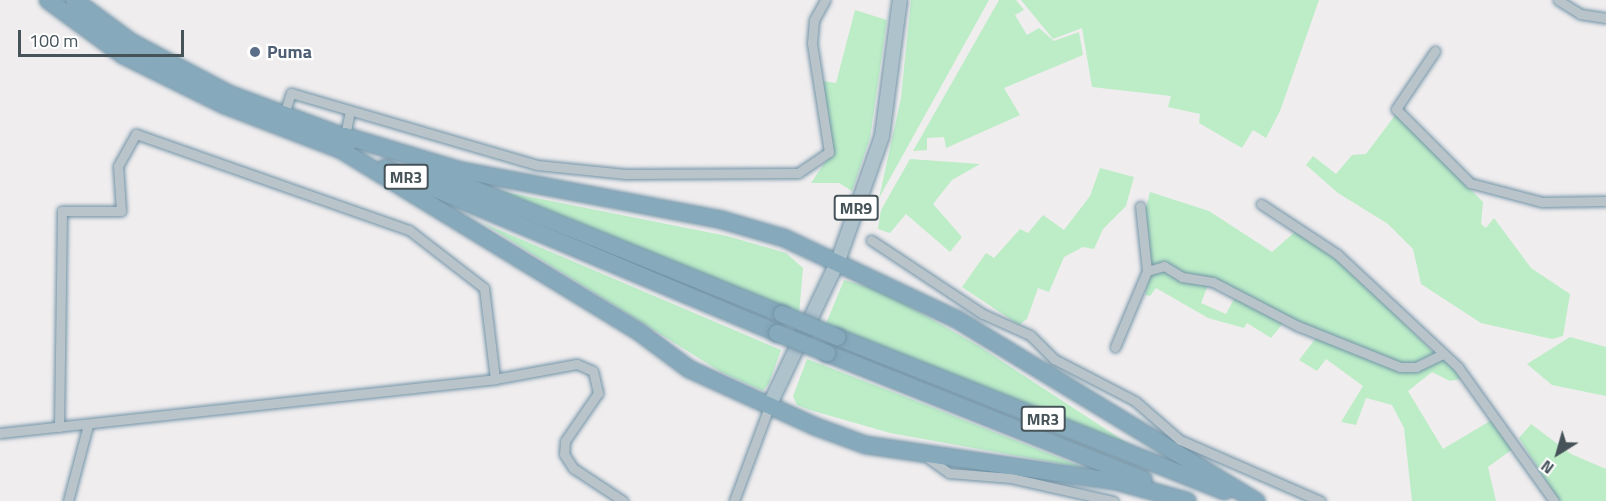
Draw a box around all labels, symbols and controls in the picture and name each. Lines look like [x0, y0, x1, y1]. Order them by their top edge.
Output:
scale bar [21, 18, 188, 56]
text: 100 m [29, 27, 78, 54]
place label: Puma [267, 41, 312, 63]
marker: Puma [248, 45, 262, 59]
road number: MR3 [384, 164, 428, 190]
road number: MR9 [834, 195, 878, 221]
road number: MR3 [1020, 406, 1066, 432]
north arrow [1528, 423, 1588, 483]
text: N [1536, 454, 1559, 480]

